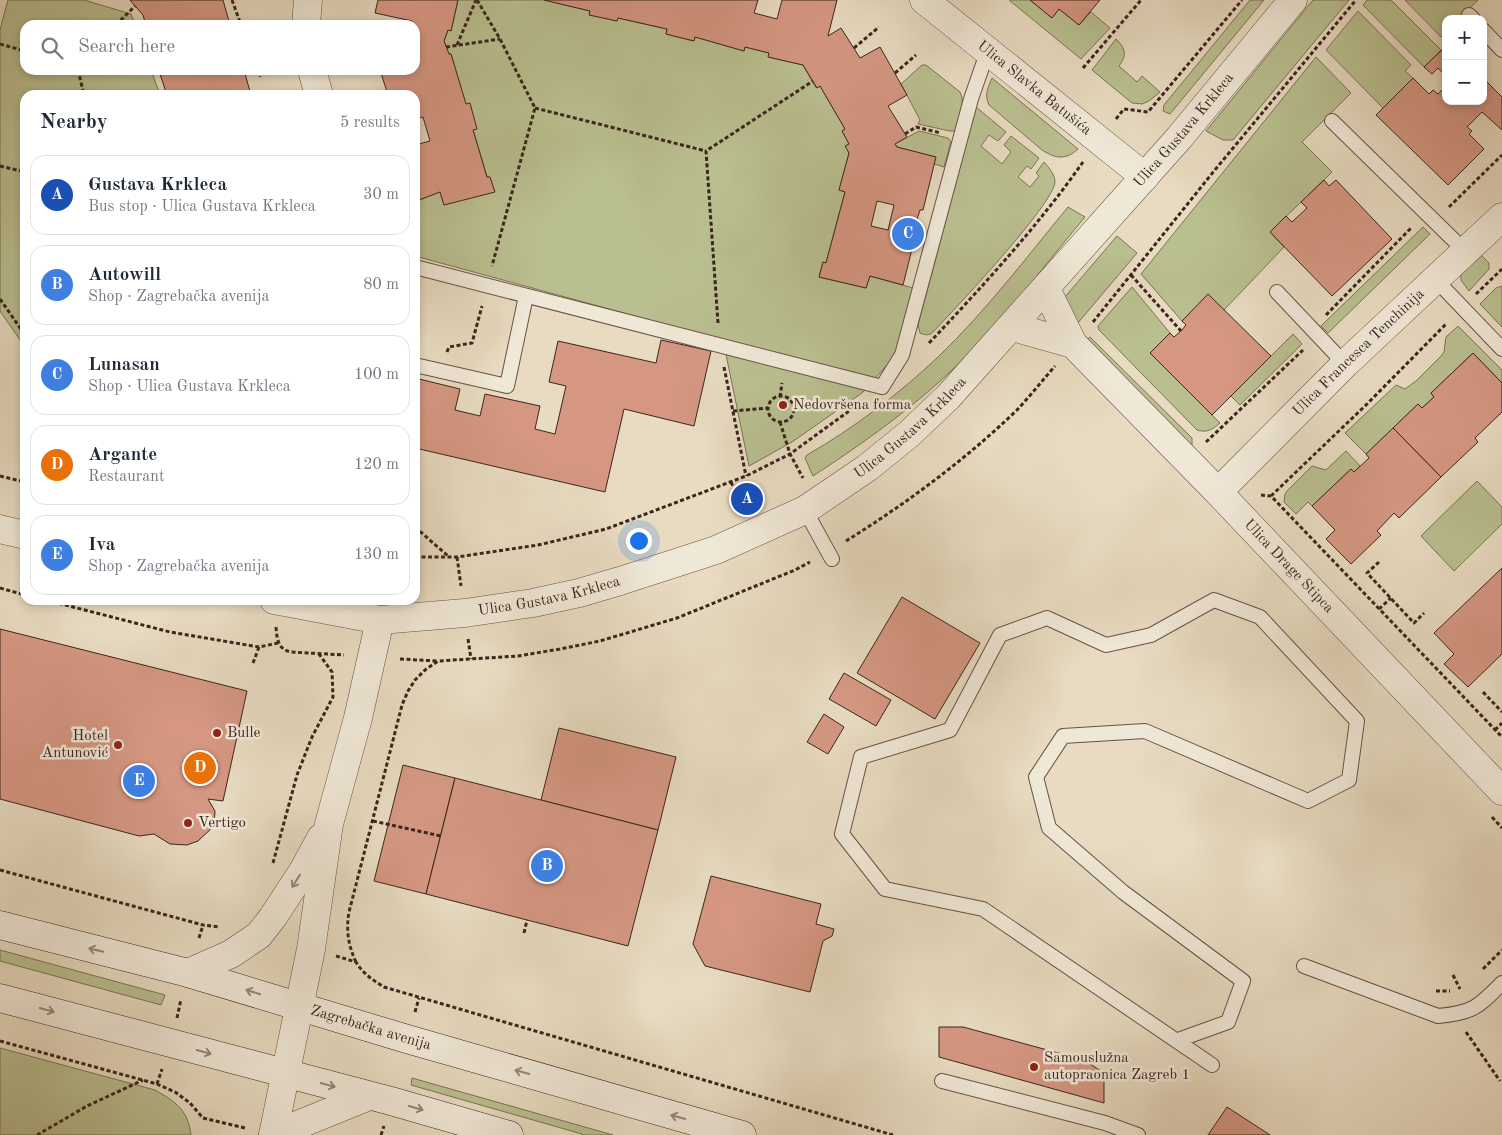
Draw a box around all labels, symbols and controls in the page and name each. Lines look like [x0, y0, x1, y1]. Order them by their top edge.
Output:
map controls [1442, 15, 1487, 105]
button: + [1442, 15, 1487, 60]
search box [20, 20, 420, 75]
icon: search [38, 34, 66, 62]
text: Search here [78, 38, 175, 57]
street label: Ulica Slavka Batušića [974, 38, 1094, 139]
button: − [1442, 60, 1487, 105]
street label: Ulica Gustava Krkleca [1131, 70, 1237, 190]
text: Nearby [40, 112, 108, 133]
text: 5 results [340, 115, 400, 131]
text: Gustava Krkleca [88, 176, 227, 195]
text: A [51, 187, 63, 203]
text: 30 m [363, 187, 399, 203]
text: Bus stop · Ulica Gustava Krkleca [88, 199, 316, 215]
pin: C [892, 215, 924, 253]
text: Autowill [88, 266, 161, 285]
text: B [51, 277, 63, 293]
text: 80 m [363, 277, 399, 293]
street label: Ulica Francesca Tenchinija [1290, 286, 1428, 419]
text: Shop · Zagrebačka avenija [88, 289, 269, 305]
text: Lunasan [88, 356, 160, 375]
text: C [52, 367, 62, 383]
text: 100 m [354, 367, 399, 383]
street label: Ulica Gustava Krkleca [852, 374, 970, 482]
text: Shop · Ulica Gustava Krkleca [88, 379, 291, 395]
place label: Nedovršena forma [793, 398, 912, 413]
marker: Nedovršena forma [777, 399, 789, 411]
text: Argante [88, 446, 157, 465]
text: D [51, 457, 63, 473]
text: 120 m [354, 457, 399, 473]
text: Restaurant [88, 469, 165, 485]
pin: A [731, 480, 763, 518]
street label: Ulica Drage Stipca [1241, 517, 1337, 616]
your location [626, 528, 652, 554]
text: Iva [88, 536, 115, 555]
text: E [51, 547, 63, 563]
text: 130 m [354, 547, 399, 563]
text: Shop · Zagrebačka avenija [88, 559, 269, 575]
street label: Ulica Gustava Krkleca [477, 574, 622, 618]
place label: Bulle [227, 726, 260, 741]
marker: Bulle [211, 727, 223, 739]
place label: Hotel Antunović [42, 729, 108, 761]
marker: Hotel Antunović [112, 739, 124, 751]
pin: D [184, 749, 216, 787]
pin: E [123, 762, 155, 800]
place label: Vertigo [198, 816, 246, 831]
marker: Vertigo [182, 817, 194, 829]
pin: B [531, 847, 563, 885]
one-way arrow [291, 874, 301, 888]
one-way arrow [88, 944, 104, 954]
one-way arrow [245, 987, 261, 996]
street label: Zagrebačka avenija [309, 1003, 433, 1053]
one-way arrow [39, 1006, 55, 1015]
one-way arrow [196, 1048, 212, 1057]
place label: Samouslužna autopraonica Zagreb 1 [1044, 1051, 1190, 1083]
marker: Samouslužna autopraonica Zagreb 1 [1028, 1061, 1040, 1073]
one-way arrow [514, 1066, 530, 1076]
one-way arrow [319, 1081, 335, 1091]
one-way arrow [408, 1104, 424, 1114]
one-way arrow [670, 1111, 686, 1121]

